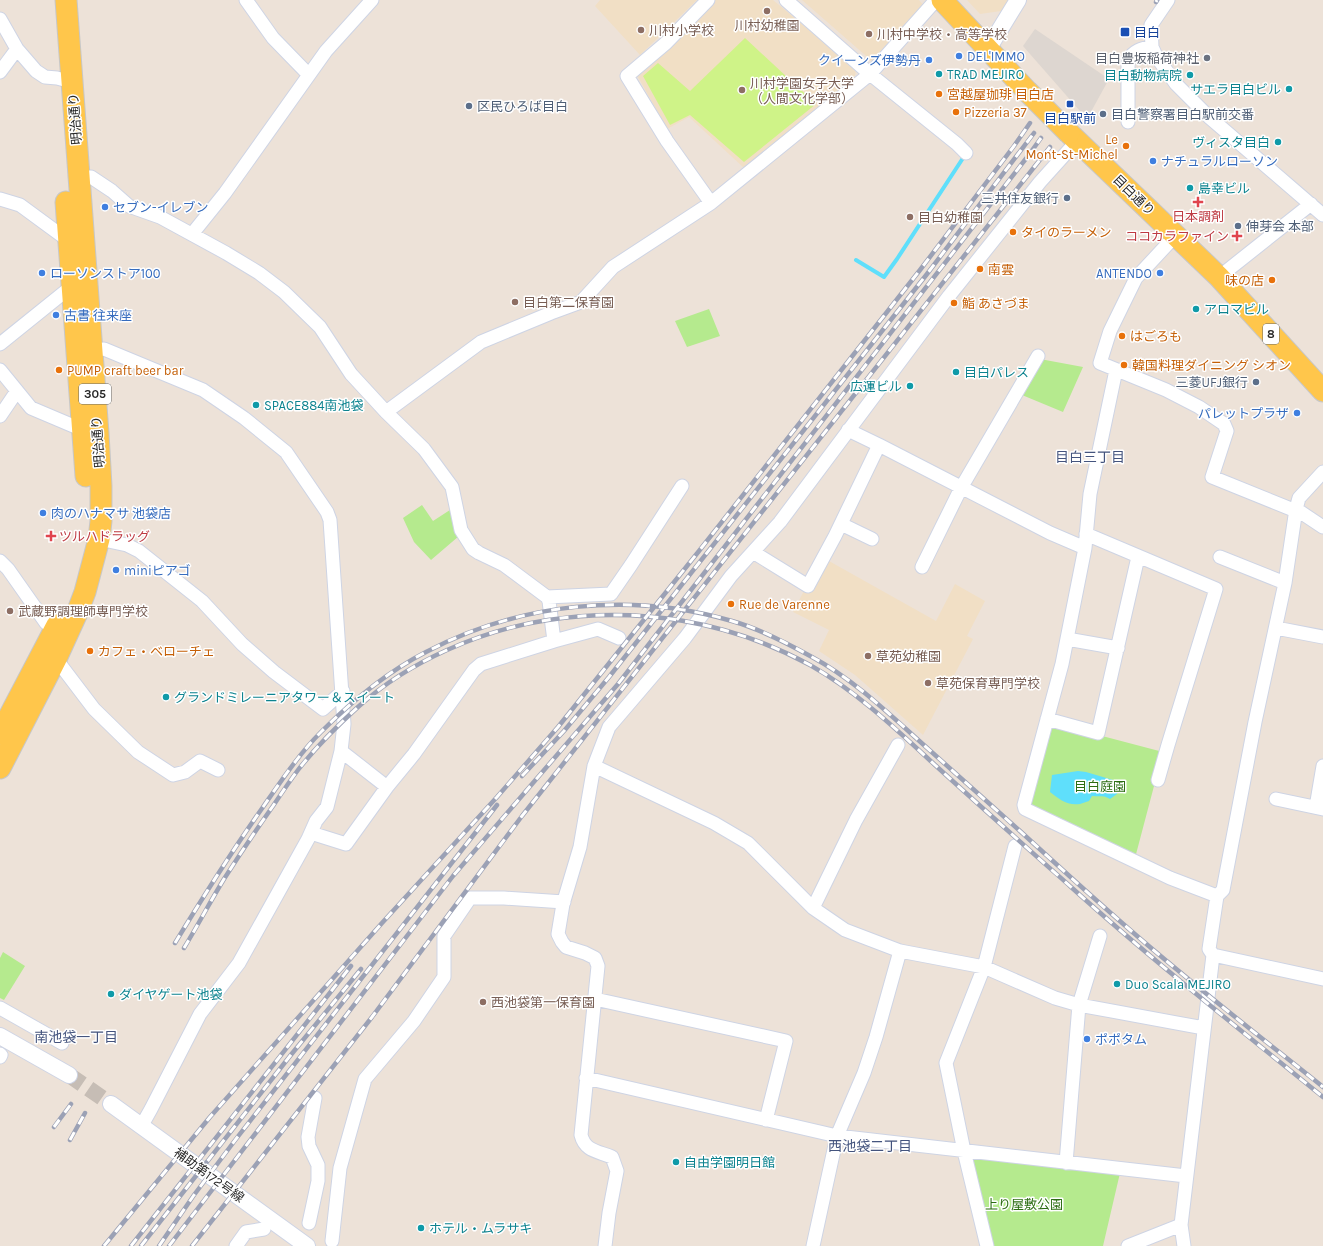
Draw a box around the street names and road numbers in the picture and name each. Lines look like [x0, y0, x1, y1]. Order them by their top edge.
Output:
street label: 明治通り [66, 93, 84, 145]
street label: 目白通り [1110, 172, 1158, 218]
road number: 8 [1263, 324, 1279, 344]
road number: 305 [79, 384, 111, 404]
street label: 明治通り [89, 416, 107, 468]
street label: 補助第172号線 [171, 1145, 247, 1205]

